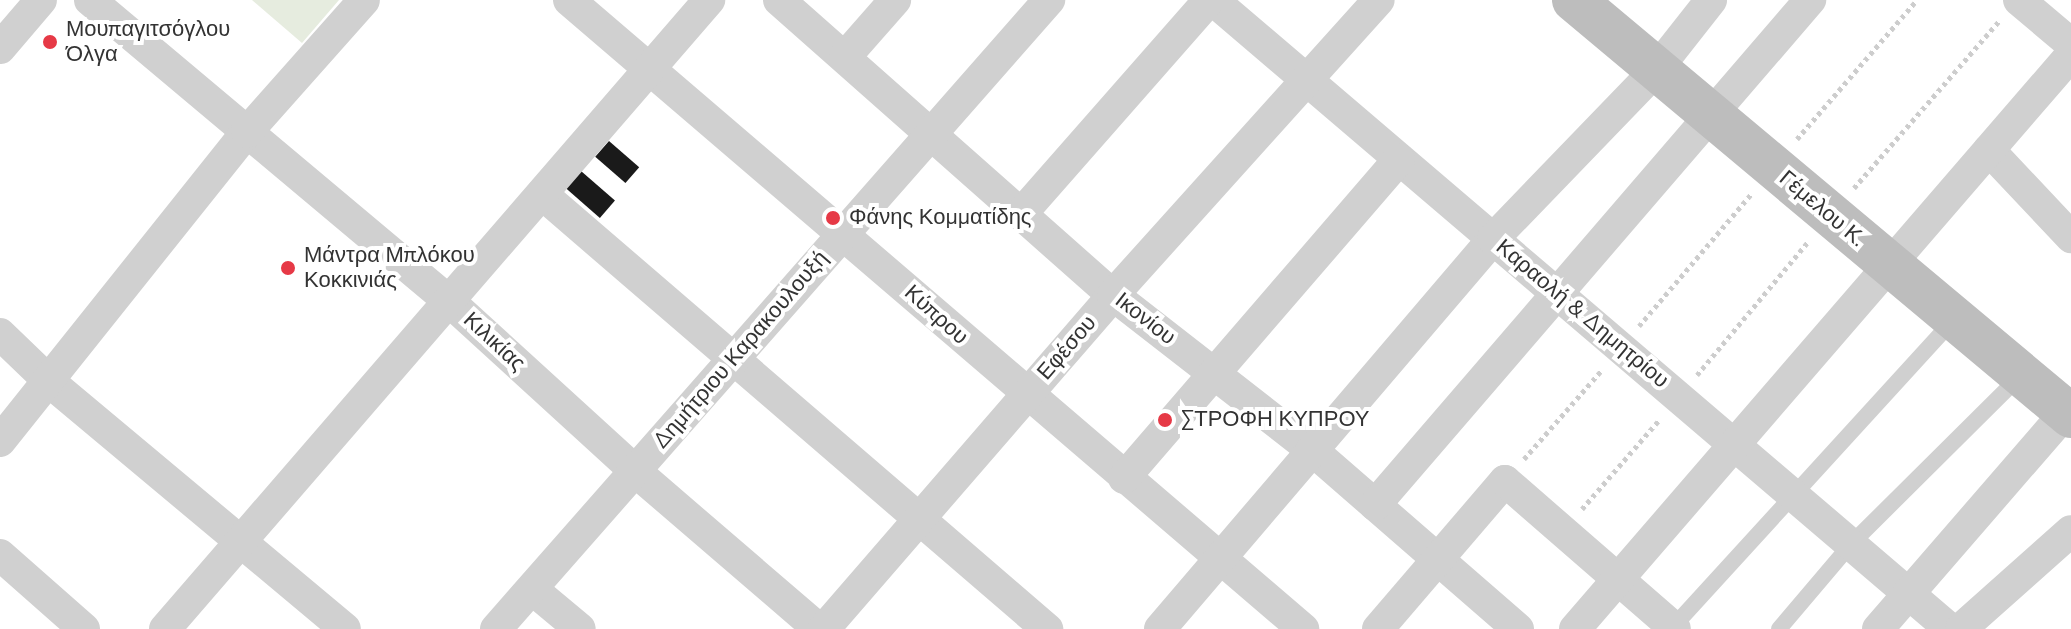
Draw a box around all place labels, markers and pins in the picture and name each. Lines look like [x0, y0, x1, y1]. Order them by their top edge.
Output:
place label: Μουπαγιτσόγλου Όλγα [66, 16, 230, 68]
marker: Μουπαγιτσόγλου Όλγα [41, 33, 59, 51]
place label: Φάνης Κομματίδης [849, 205, 1031, 231]
marker: Φάνης Κομματίδης [824, 209, 842, 227]
place label: Μάντρα Μπλόκου Κοκκινιάς [304, 242, 475, 294]
marker: Μάντρα Μπλόκου Κοκκινιάς [279, 259, 297, 277]
place label: ΣΤΡΟΦΗ ΚΥΠΡΟΥ [1181, 407, 1370, 433]
marker: ΣΤΡΟΦΗ ΚΥΠΡΟΥ [1156, 411, 1174, 429]

